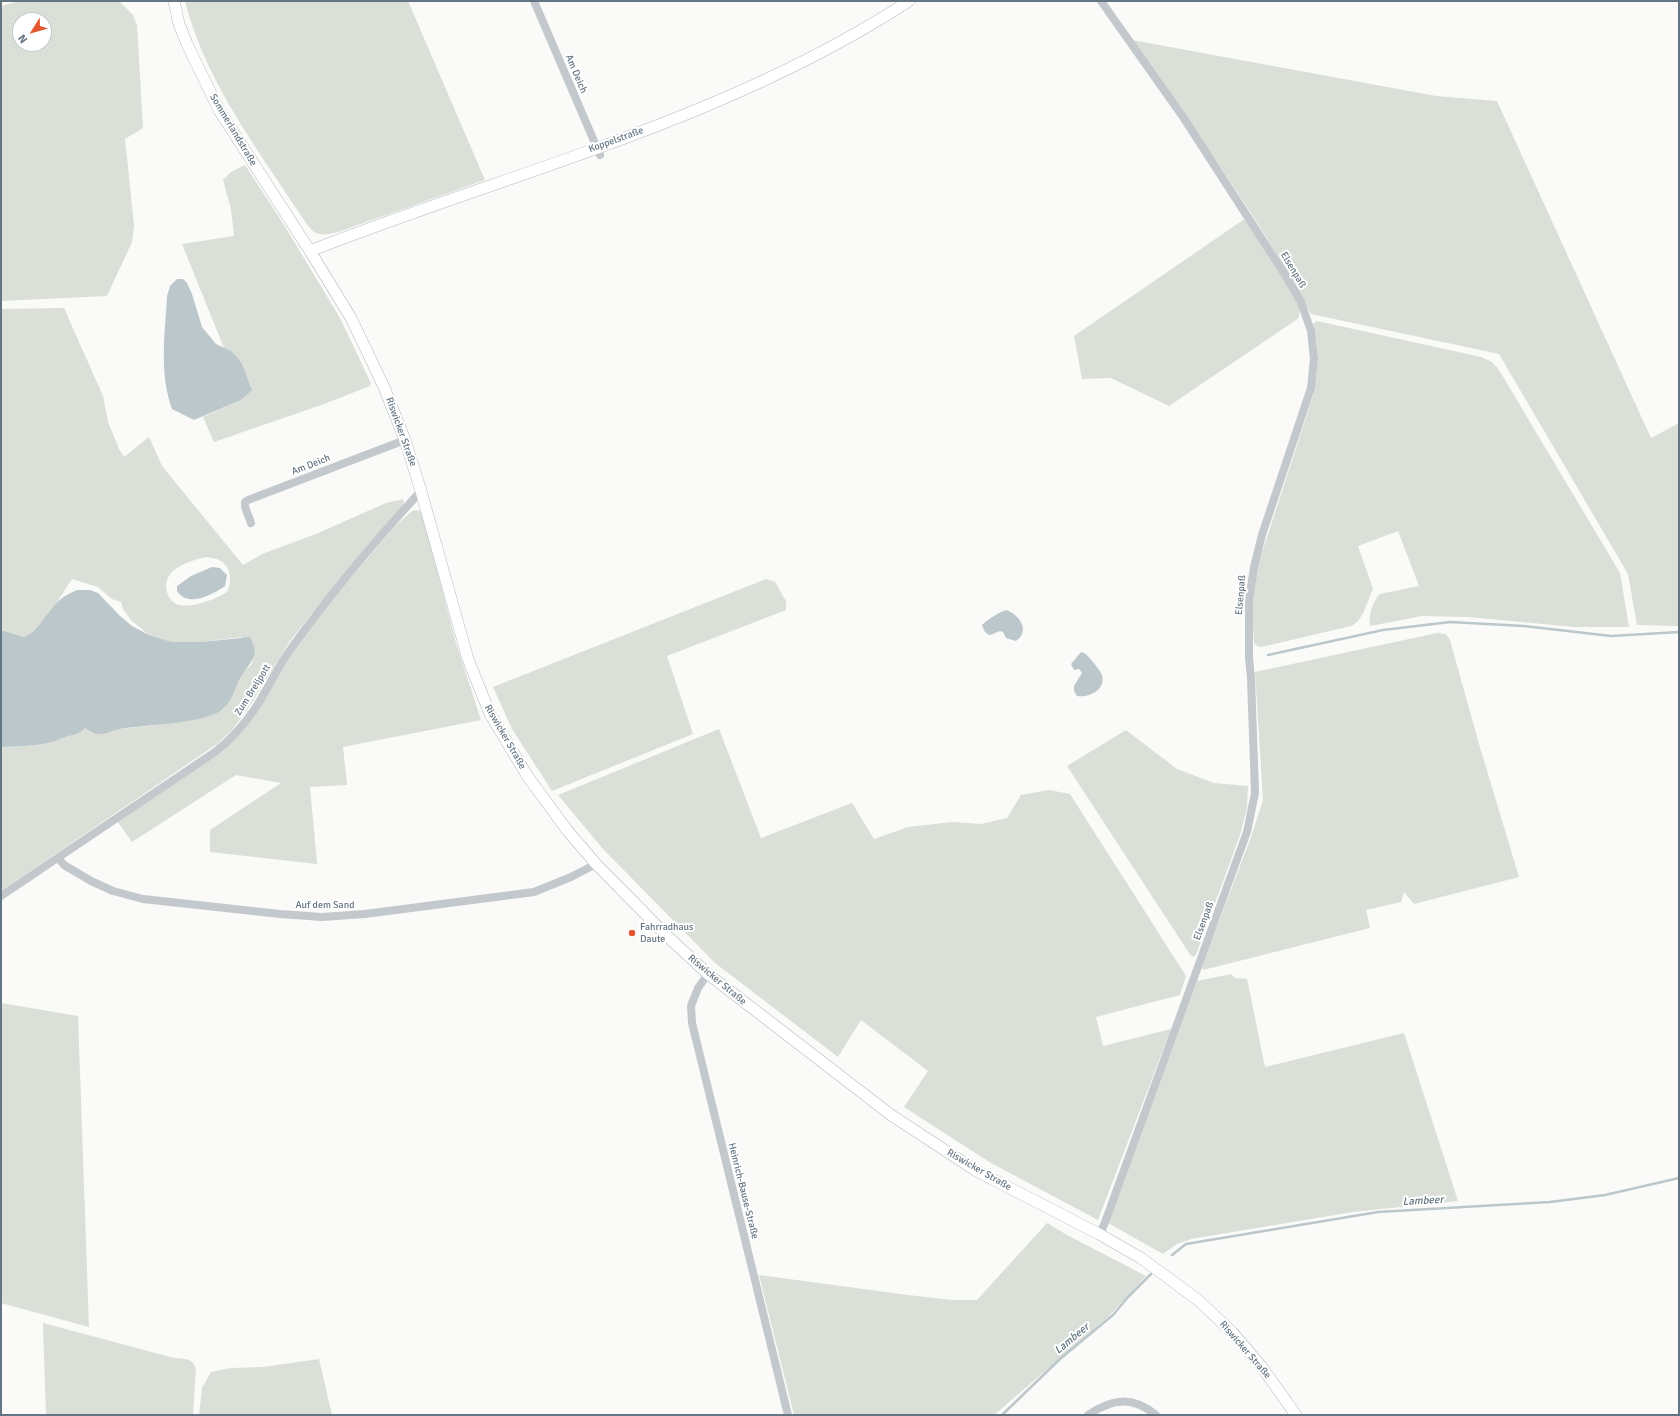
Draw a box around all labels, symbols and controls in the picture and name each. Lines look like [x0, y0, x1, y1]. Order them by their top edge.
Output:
north arrow [12, 12, 52, 52]
text: N [15, 32, 30, 46]
street label: Am Deich [563, 53, 589, 95]
street label: Sommerlandstraße [207, 92, 259, 168]
street label: Koppelstraße [587, 125, 645, 155]
street label: Elsenpaß [1278, 250, 1308, 290]
street label: Riswicker Straße [383, 396, 419, 468]
street label: Am Deich [290, 452, 332, 478]
street label: Elsenpaß [1233, 575, 1249, 615]
street label: Zum Breijpott [232, 662, 274, 718]
street label: Riswicker Straße [482, 703, 528, 771]
street label: Auf dem Sand [296, 899, 354, 911]
street label: Elsenpaß [1192, 900, 1216, 942]
place label: Fahrradhaus Daute [640, 921, 693, 944]
marker: Fahrradhaus Daute [627, 928, 637, 938]
street label: Riswicker Straße [685, 952, 749, 1008]
street label: Heinrich-Bause-Straße [725, 1142, 761, 1240]
street label: Riswicker Straße [945, 1147, 1013, 1193]
water label: Lambeer [1402, 1193, 1444, 1209]
street label: Riswicker Straße [1217, 1319, 1273, 1381]
water label: Lambeer [1052, 1321, 1092, 1357]

